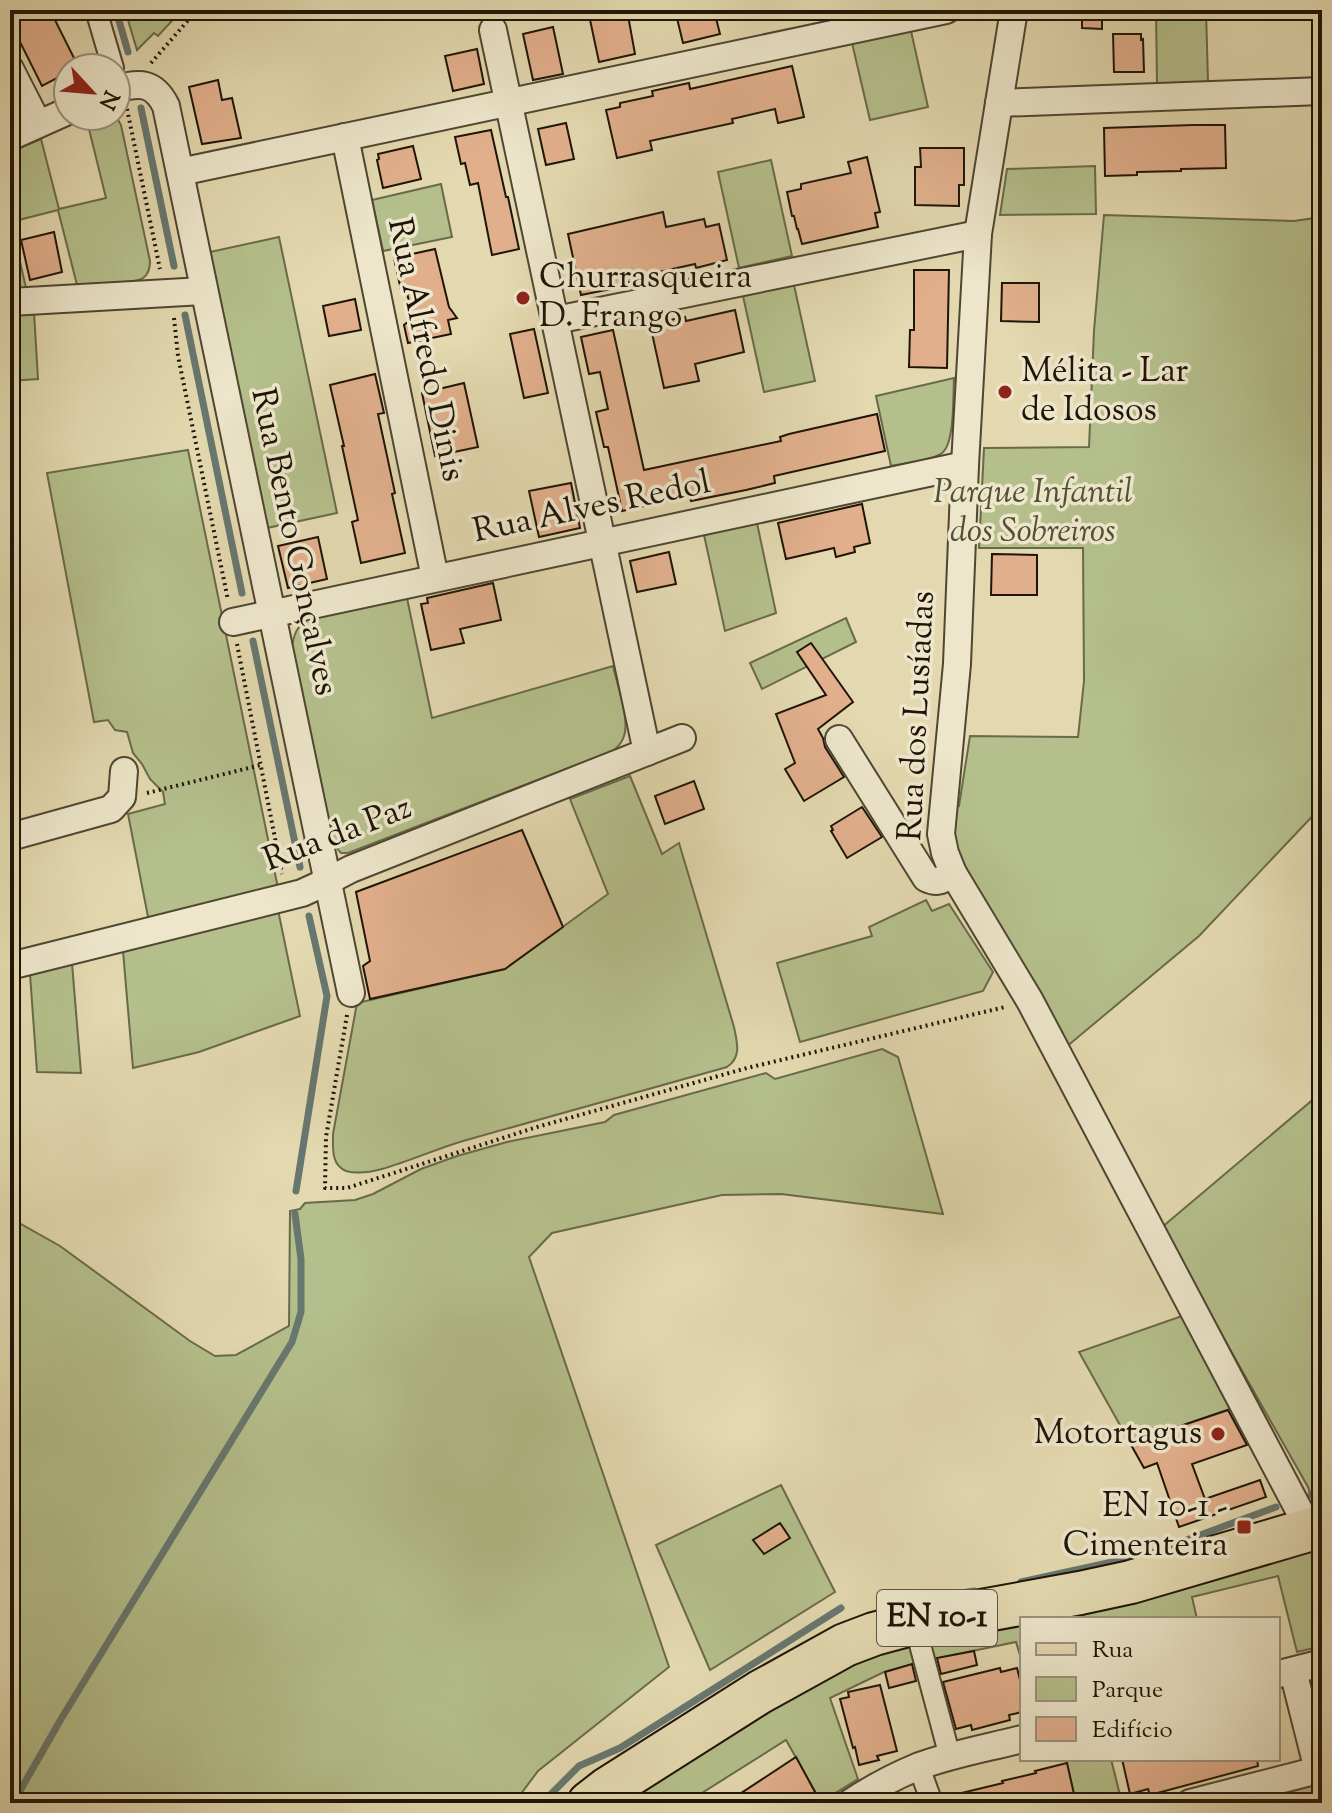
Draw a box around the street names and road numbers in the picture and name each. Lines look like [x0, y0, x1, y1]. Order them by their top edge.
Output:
street label: Rua Alfredo Dinis [373, 214, 477, 486]
street label: Rua Bento Gonçalves [237, 384, 349, 700]
street label: Rua Alves Redol [469, 459, 715, 557]
street label: Rua dos Lusíadas [887, 590, 949, 842]
street label: Rua da Paz [257, 784, 419, 886]
road number: EN 10-1 [877, 1590, 997, 1646]

